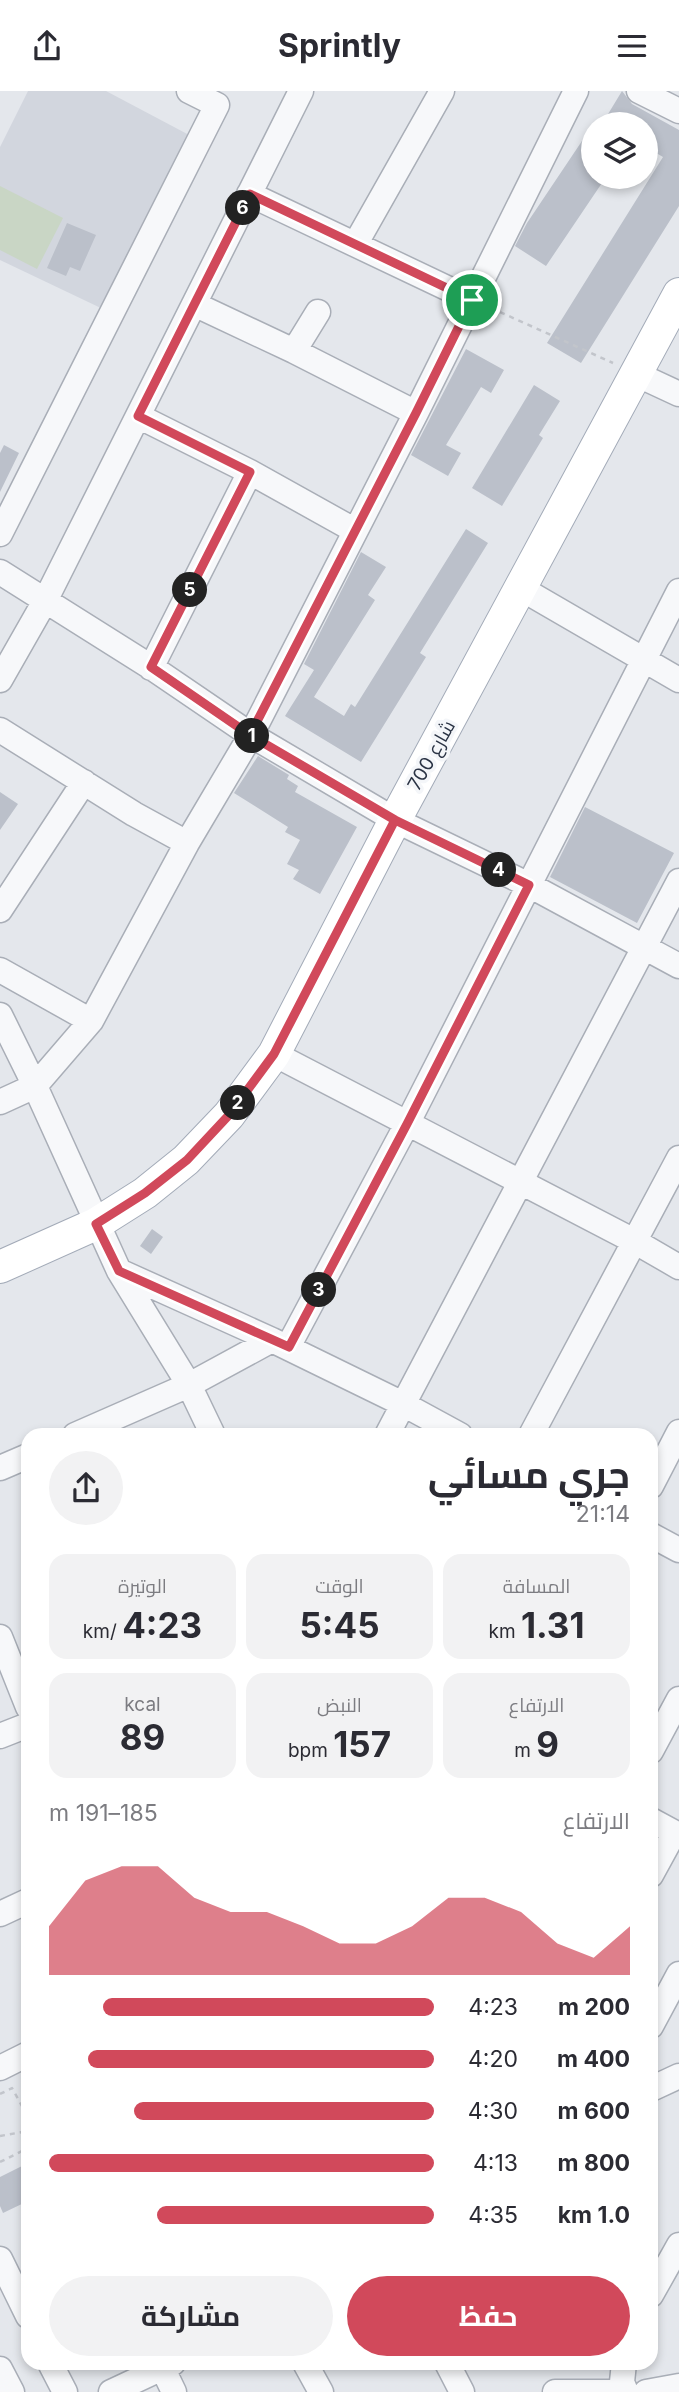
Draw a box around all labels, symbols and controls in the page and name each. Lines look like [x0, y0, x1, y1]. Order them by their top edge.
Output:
text: Sprintly [278, 26, 401, 65]
icon: share [28, 27, 66, 65]
icon: menu [613, 27, 651, 65]
map controls [581, 112, 658, 189]
button: layers [581, 112, 658, 189]
pin: 6 [226, 191, 260, 225]
text: 6 [236, 196, 249, 219]
pin [442, 270, 502, 330]
icon: arrive [453, 281, 491, 319]
pin: 5 [172, 573, 208, 607]
text: 5 [183, 578, 196, 601]
street label: شارع 700 [403, 716, 462, 795]
pin: 1 [234, 719, 270, 753]
text: 1 [247, 724, 256, 747]
pin: 4 [482, 853, 516, 887]
text: 4 [492, 858, 505, 881]
pin: 2 [220, 1086, 256, 1121]
text: 2 [232, 1091, 243, 1114]
pin: 3 [302, 1273, 336, 1307]
text: 3 [312, 1278, 325, 1301]
button: share [49, 1451, 123, 1525]
text: جري مسائي [428, 1451, 630, 1497]
text: 21:14 [576, 1500, 630, 1528]
text: الوتيرة [118, 1575, 167, 1598]
text: الوقت [315, 1575, 364, 1598]
text: المسافة [503, 1575, 570, 1598]
text: 4:23 [122, 1604, 202, 1646]
text: 5:45 [299, 1604, 380, 1646]
text: 1.31 [521, 1604, 585, 1646]
text: /km [83, 1620, 122, 1643]
text: km [488, 1620, 521, 1643]
text: kcal [124, 1693, 161, 1716]
text: النبض [317, 1694, 362, 1717]
text: الارتفاع [509, 1694, 564, 1717]
text: 89 [120, 1716, 165, 1758]
text: 157 [333, 1723, 391, 1765]
text: 9 [536, 1723, 559, 1765]
text: bpm [288, 1739, 333, 1762]
text: m [514, 1739, 536, 1762]
text: 185–191 m [49, 1799, 158, 1827]
text: الارتفاع [563, 1807, 630, 1835]
text: 4:23 [468, 1993, 518, 2021]
text: 200 m [558, 1993, 630, 2021]
text: 4:20 [468, 2045, 518, 2073]
text: 400 m [557, 2045, 630, 2073]
text: 4:30 [468, 2097, 518, 2125]
text: 600 m [558, 2097, 630, 2125]
text: 4:13 [473, 2149, 518, 2177]
text: 800 m [558, 2149, 630, 2177]
text: 4:35 [468, 2201, 518, 2229]
text: 1.0 km [558, 2201, 630, 2229]
button: مشاركة [49, 2276, 333, 2356]
button: حفظ [347, 2276, 630, 2356]

